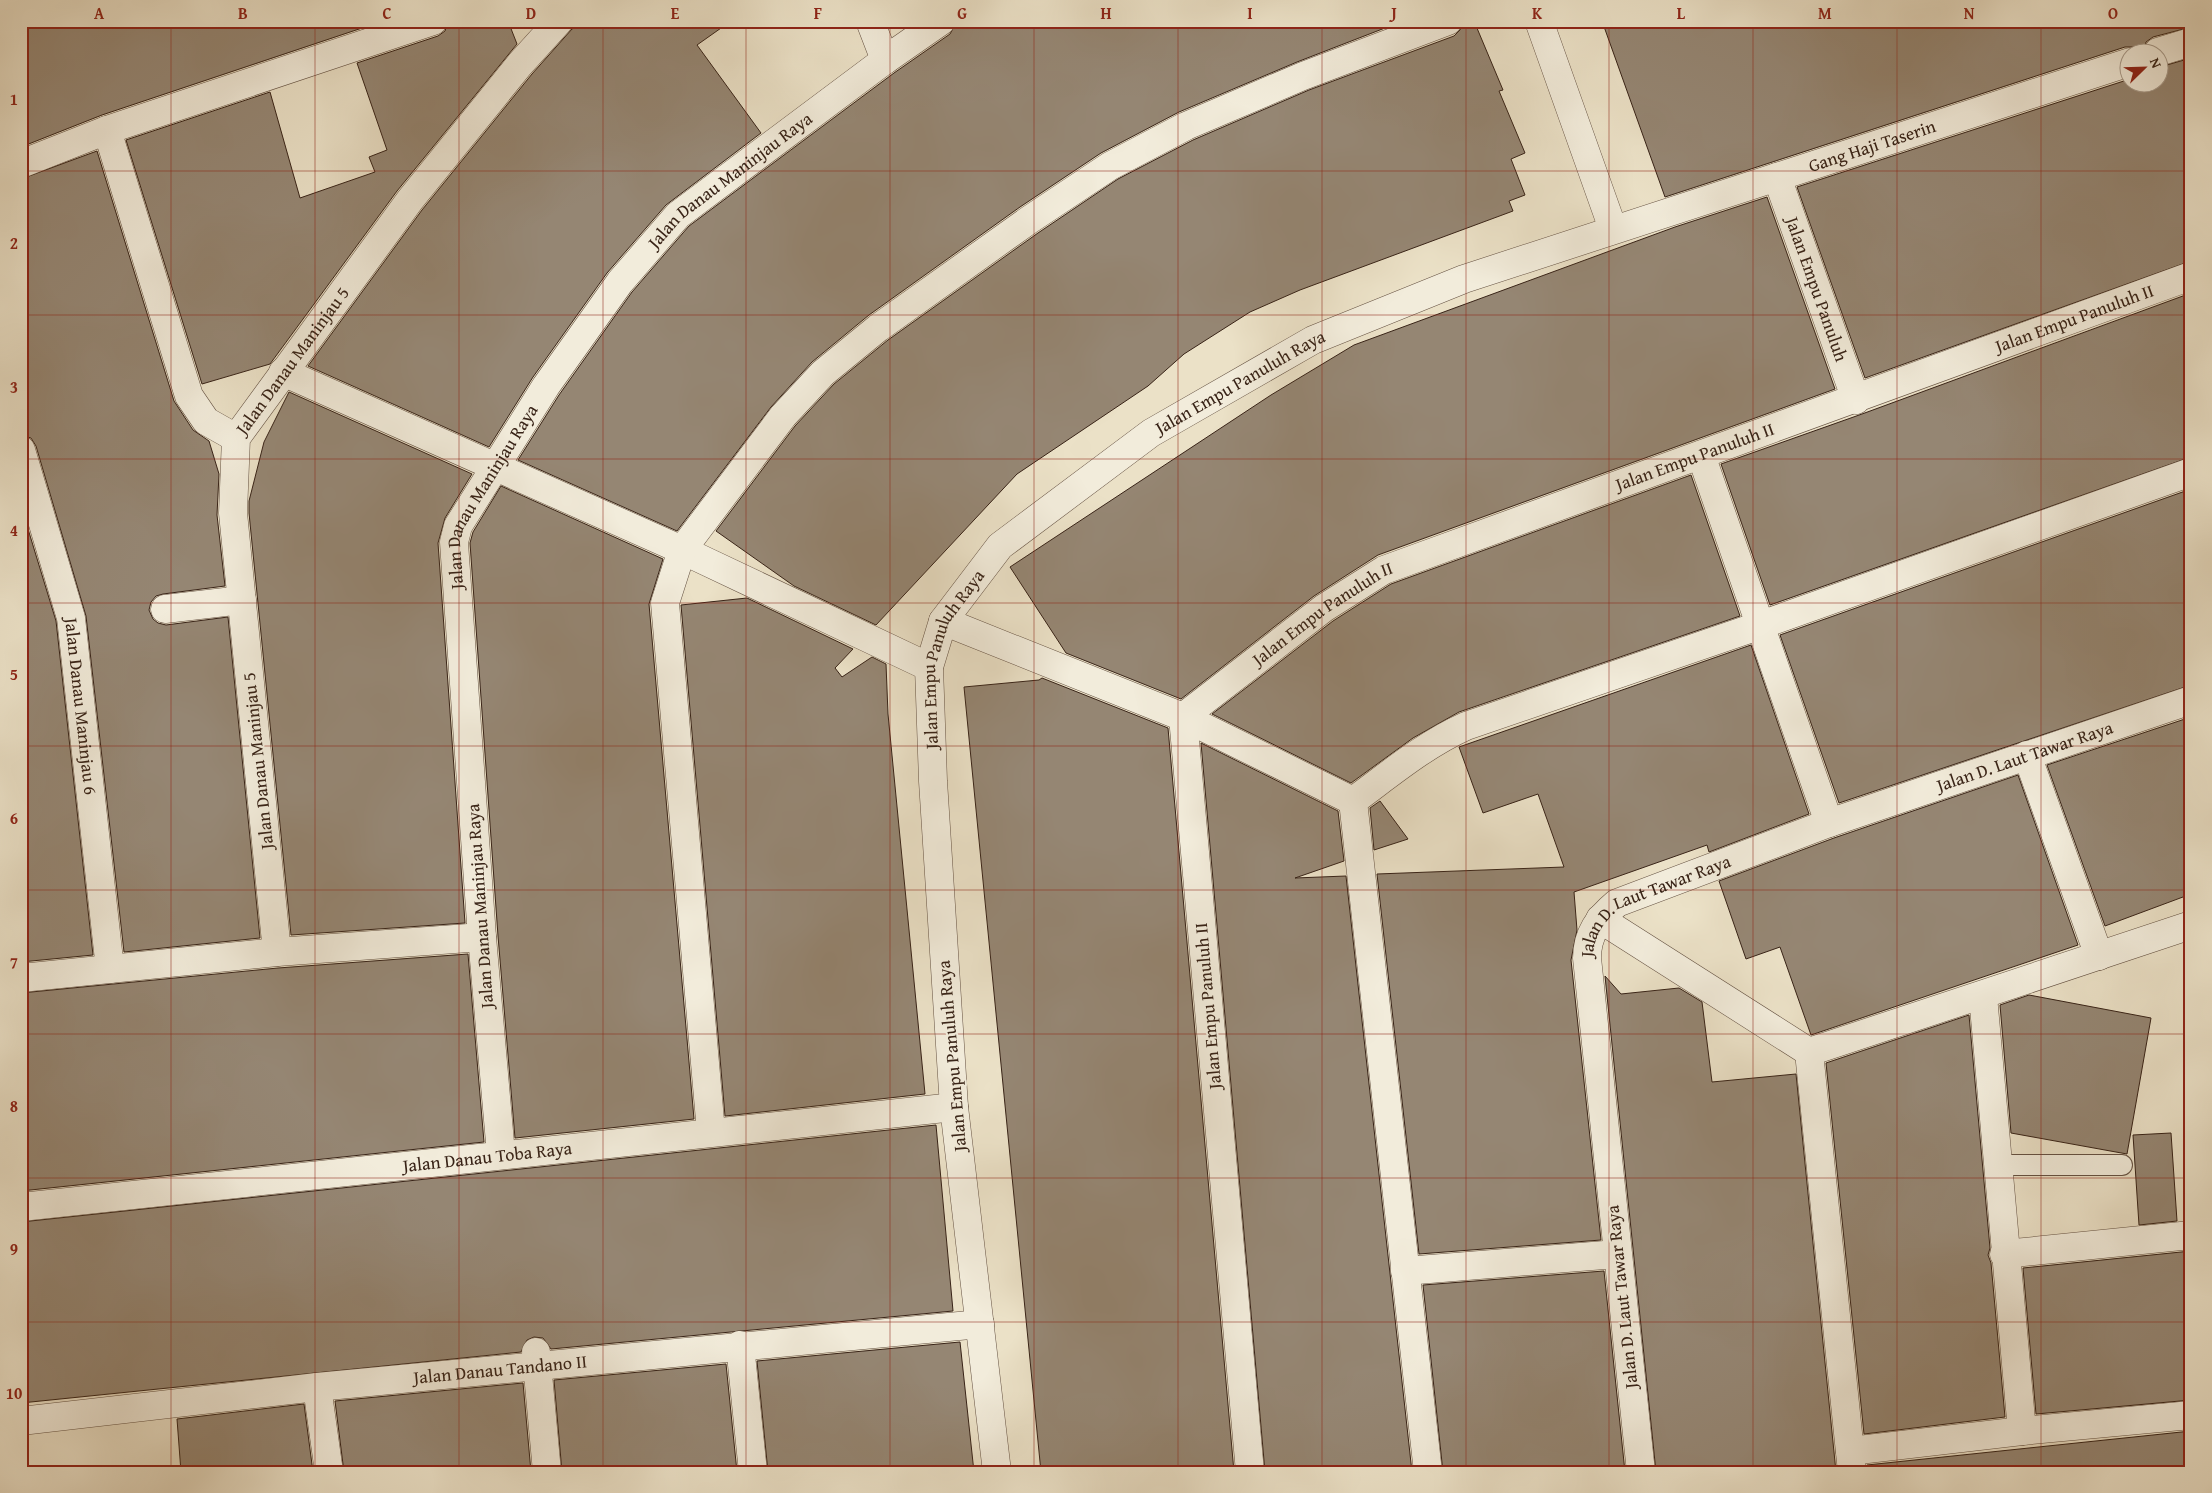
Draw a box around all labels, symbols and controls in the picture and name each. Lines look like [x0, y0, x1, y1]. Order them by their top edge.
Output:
text: A [94, 1, 105, 25]
text: B [238, 1, 248, 25]
text: C [382, 1, 392, 25]
text: D [526, 1, 536, 25]
text: E [671, 1, 680, 25]
text: F [814, 1, 822, 25]
text: G [957, 1, 967, 25]
text: H [1100, 1, 1112, 25]
text: I [1247, 1, 1253, 25]
text: J [1388, 1, 1397, 25]
text: K [1532, 1, 1543, 25]
text: L [1677, 1, 1686, 25]
text: M [1818, 1, 1832, 25]
text: N [1964, 1, 1975, 25]
text: O [2108, 1, 2118, 25]
north arrow [2120, 42, 2170, 92]
text: N [2145, 55, 2167, 72]
text: 1 [10, 87, 18, 111]
street label: Jalan Danau Maninjau Raya [640, 105, 818, 256]
street label: Gang Haji Taserin [1805, 112, 1939, 179]
street label: Jalan Empu Panuluh [1778, 211, 1855, 365]
text: 2 [10, 231, 18, 255]
street label: Jalan Empu Panuluh II [1989, 277, 2157, 360]
street label: Jalan Danau Maninjau 5 [228, 281, 356, 442]
street label: Jalan Empu Panuluh Raya [1148, 322, 1330, 442]
text: 3 [10, 375, 18, 399]
street label: Jalan Danau Maninjau Raya [440, 398, 545, 592]
street label: Jalan Empu Panuluh II [1610, 415, 1778, 498]
text: 4 [10, 518, 18, 542]
street label: Jalan Empu Panuluh II [1244, 554, 1396, 673]
street label: Jalan Empu Panuluh Raya [915, 563, 991, 752]
street label: Jalan Danau Maninjau 6 [58, 614, 105, 796]
text: 5 [10, 662, 18, 686]
street label: Jalan Danau Maninjau 5 [235, 671, 280, 853]
street label: Jalan D. Laut Tawar Raya [1931, 713, 2117, 799]
street label: Jalan Danau Maninjau Raya [459, 802, 500, 1011]
text: 6 [10, 806, 18, 830]
street label: Jalan D. Laut Tawar Raya [1573, 847, 1735, 960]
street label: Jalan Empu Panuluh II [1187, 922, 1228, 1092]
text: 7 [10, 950, 18, 974]
street label: Jalan Empu Panuluh Raya [930, 959, 973, 1155]
text: 8 [10, 1094, 18, 1118]
street label: Jalan Danau Toba Raya [399, 1134, 574, 1179]
street label: Jalan D. Laut Tawar Raya [1598, 1203, 1645, 1392]
text: 9 [10, 1237, 18, 1261]
street label: Jalan Danau Tandano II [410, 1347, 588, 1391]
text: 10 [6, 1381, 22, 1405]

